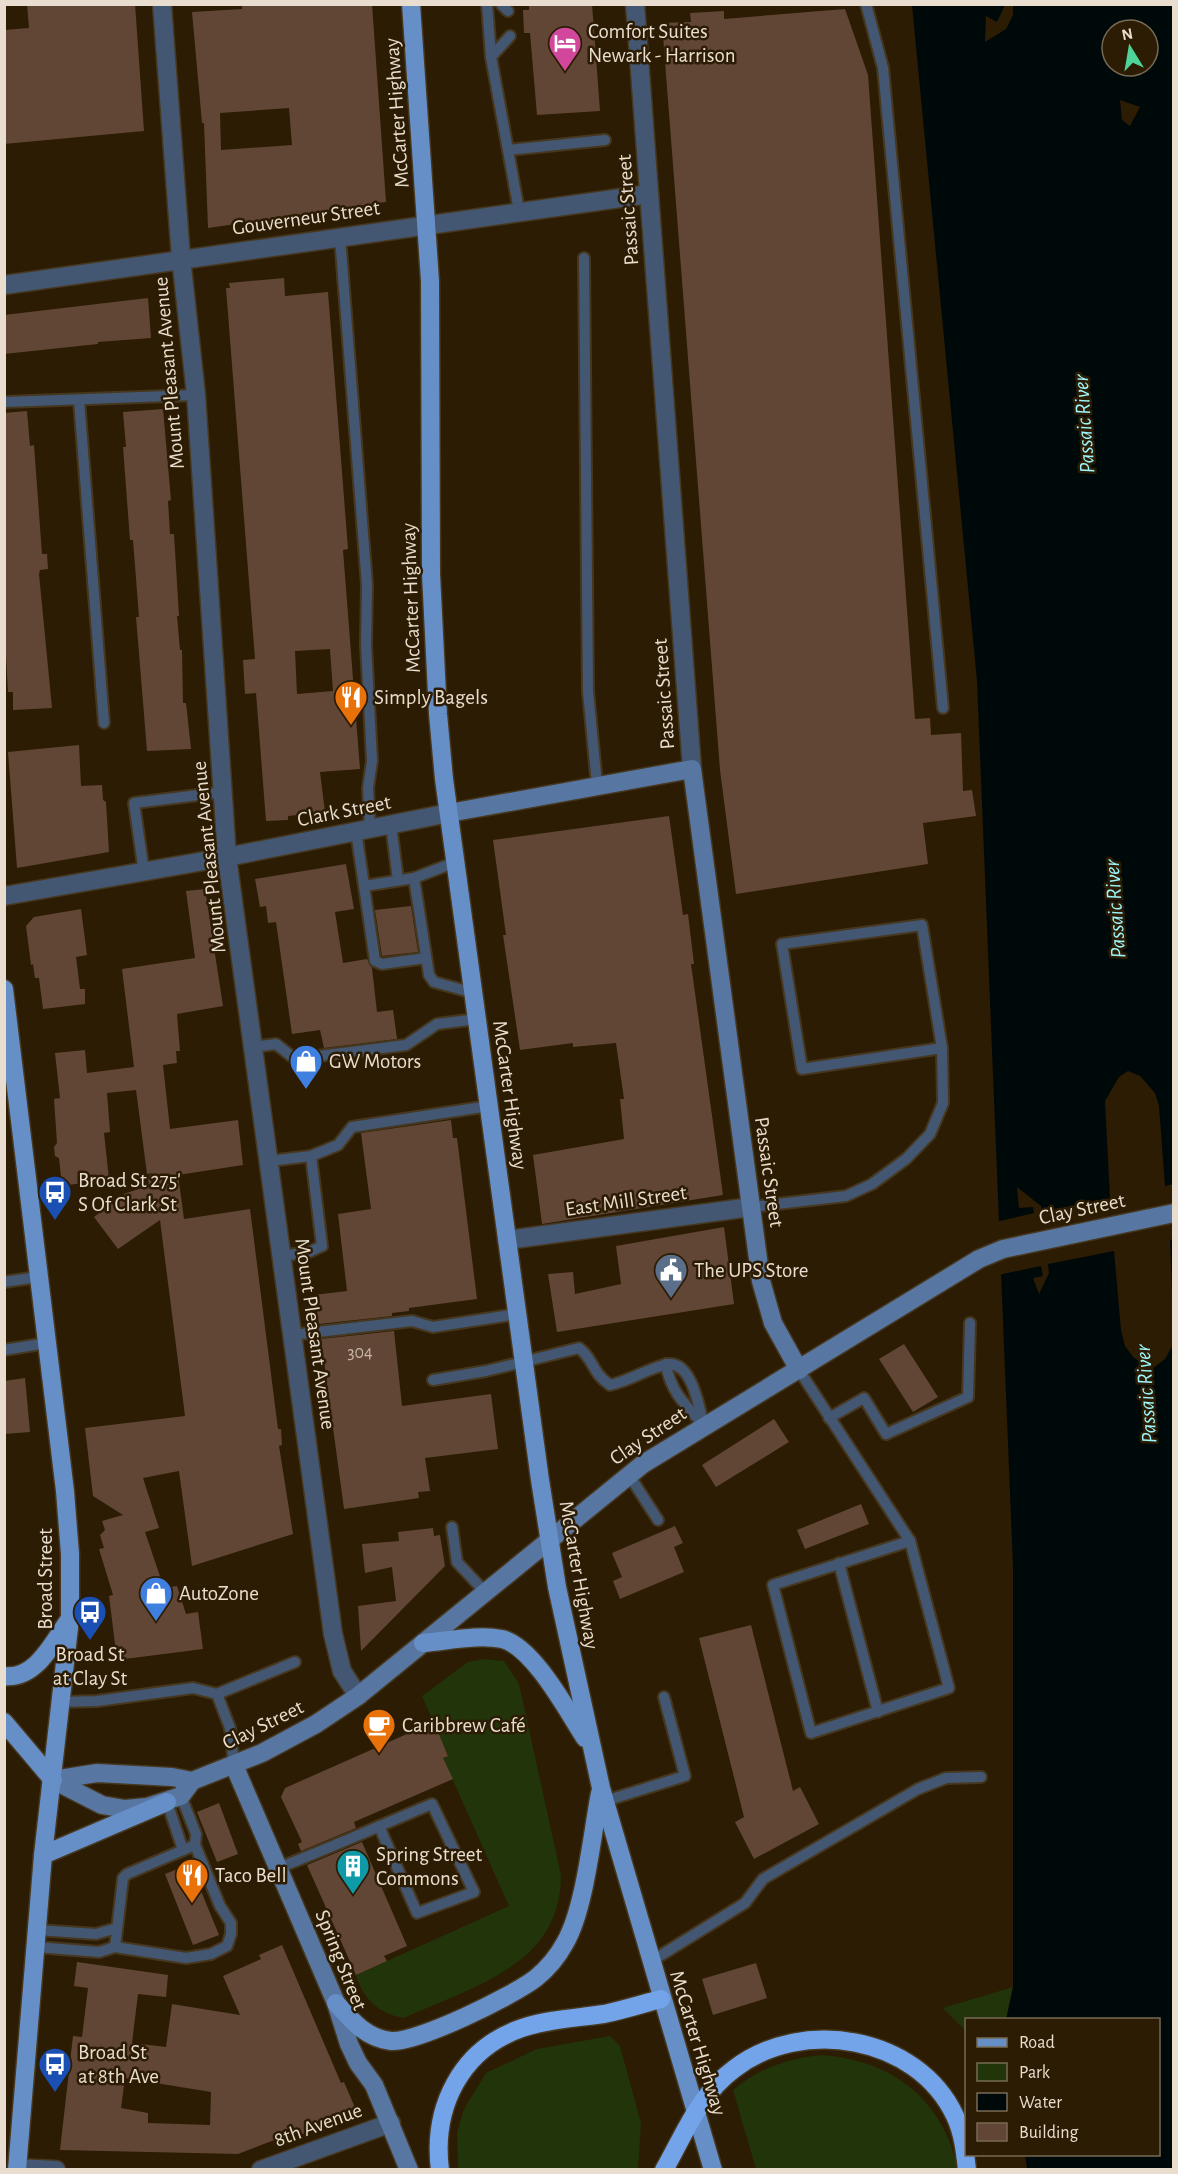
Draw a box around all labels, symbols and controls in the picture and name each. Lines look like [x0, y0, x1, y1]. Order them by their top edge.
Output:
north arrow [1100, 18, 1160, 78]
place label: Comfort Suites Newark - Harrison [588, 21, 735, 66]
hotel icon: Comfort Suites Newark - Harrison [547, 25, 583, 72]
text: N [1120, 25, 1134, 43]
street label: McCarter Highway [381, 37, 413, 189]
street label: Passaic Street [614, 153, 642, 266]
street label: Gouverneur Street [231, 197, 381, 239]
street label: Mount Pleasant Avenue [150, 276, 188, 470]
water label: Passaic River [1070, 373, 1098, 474]
street label: McCarter Highway [398, 523, 424, 673]
street label: Passaic Street [650, 637, 678, 750]
restaurant icon: Simply Bagels [333, 679, 369, 726]
place label: Simply Bagels [374, 687, 488, 708]
street label: Mount Pleasant Avenue [188, 760, 230, 954]
street label: Clark Street [295, 792, 393, 830]
water label: Passaic River [1101, 858, 1129, 959]
street label: McCarter Highway [489, 1019, 531, 1171]
shop icon: GW Motors [288, 1043, 324, 1090]
place label: GW Motors [329, 1051, 421, 1072]
street label: Passaic Street [751, 1115, 787, 1229]
place label: Broad St 275' S Of Clark St [78, 1170, 181, 1215]
bus stop icon: Broad St 275' S Of Clark St [37, 1174, 73, 1221]
street label: East Mill Street [564, 1182, 688, 1220]
street label: Clay Street [1037, 1190, 1127, 1228]
street label: Mount Pleasant Avenue [291, 1237, 339, 1431]
public building icon: The UPS Store [653, 1252, 689, 1299]
place label: The UPS Store [694, 1260, 808, 1281]
water label: Passaic River [1132, 1343, 1160, 1444]
house number: 304 [347, 1344, 373, 1362]
street label: Clay Street [606, 1403, 690, 1469]
street label: McCarter Highway [556, 1499, 602, 1651]
street label: Broad Street [35, 1528, 56, 1630]
shop icon: AutoZone [138, 1575, 174, 1622]
place label: AutoZone [179, 1583, 259, 1604]
bus stop icon: Broad St at Clay St [72, 1594, 108, 1641]
place label: Broad St at Clay St [53, 1644, 128, 1689]
street label: Clay Street [219, 1696, 307, 1754]
cafe icon: Caribbrew Café [361, 1707, 397, 1754]
place label: Caribbrew Café [402, 1715, 526, 1736]
place label: Spring Street Commons [376, 1844, 483, 1889]
building icon: Spring Street Commons [335, 1848, 371, 1895]
restaurant icon: Taco Bell [174, 1857, 210, 1904]
place label: Taco Bell [215, 1865, 287, 1886]
street label: Spring Street [311, 1907, 371, 2013]
street label: McCarter Highway [666, 1968, 730, 2118]
legend [965, 2018, 1160, 2156]
text: Road [1019, 2034, 1055, 2052]
place label: Broad St at 8th Ave [78, 2042, 159, 2087]
bus stop icon: Broad St at 8th Ave [37, 2046, 73, 2093]
text: Park [1019, 2064, 1051, 2082]
text: Water [1019, 2094, 1062, 2112]
street label: 8th Avenue [271, 2099, 365, 2151]
text: Building [1019, 2124, 1079, 2142]

